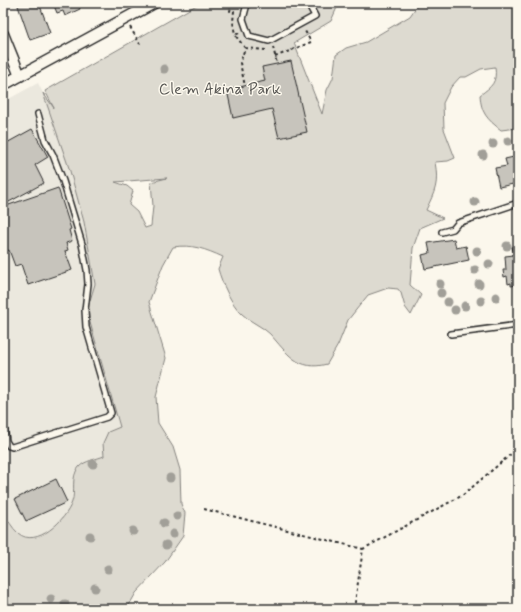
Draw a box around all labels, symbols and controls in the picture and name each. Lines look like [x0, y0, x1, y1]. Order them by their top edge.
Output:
park label: Clem Akina Park [159, 79, 281, 100]

